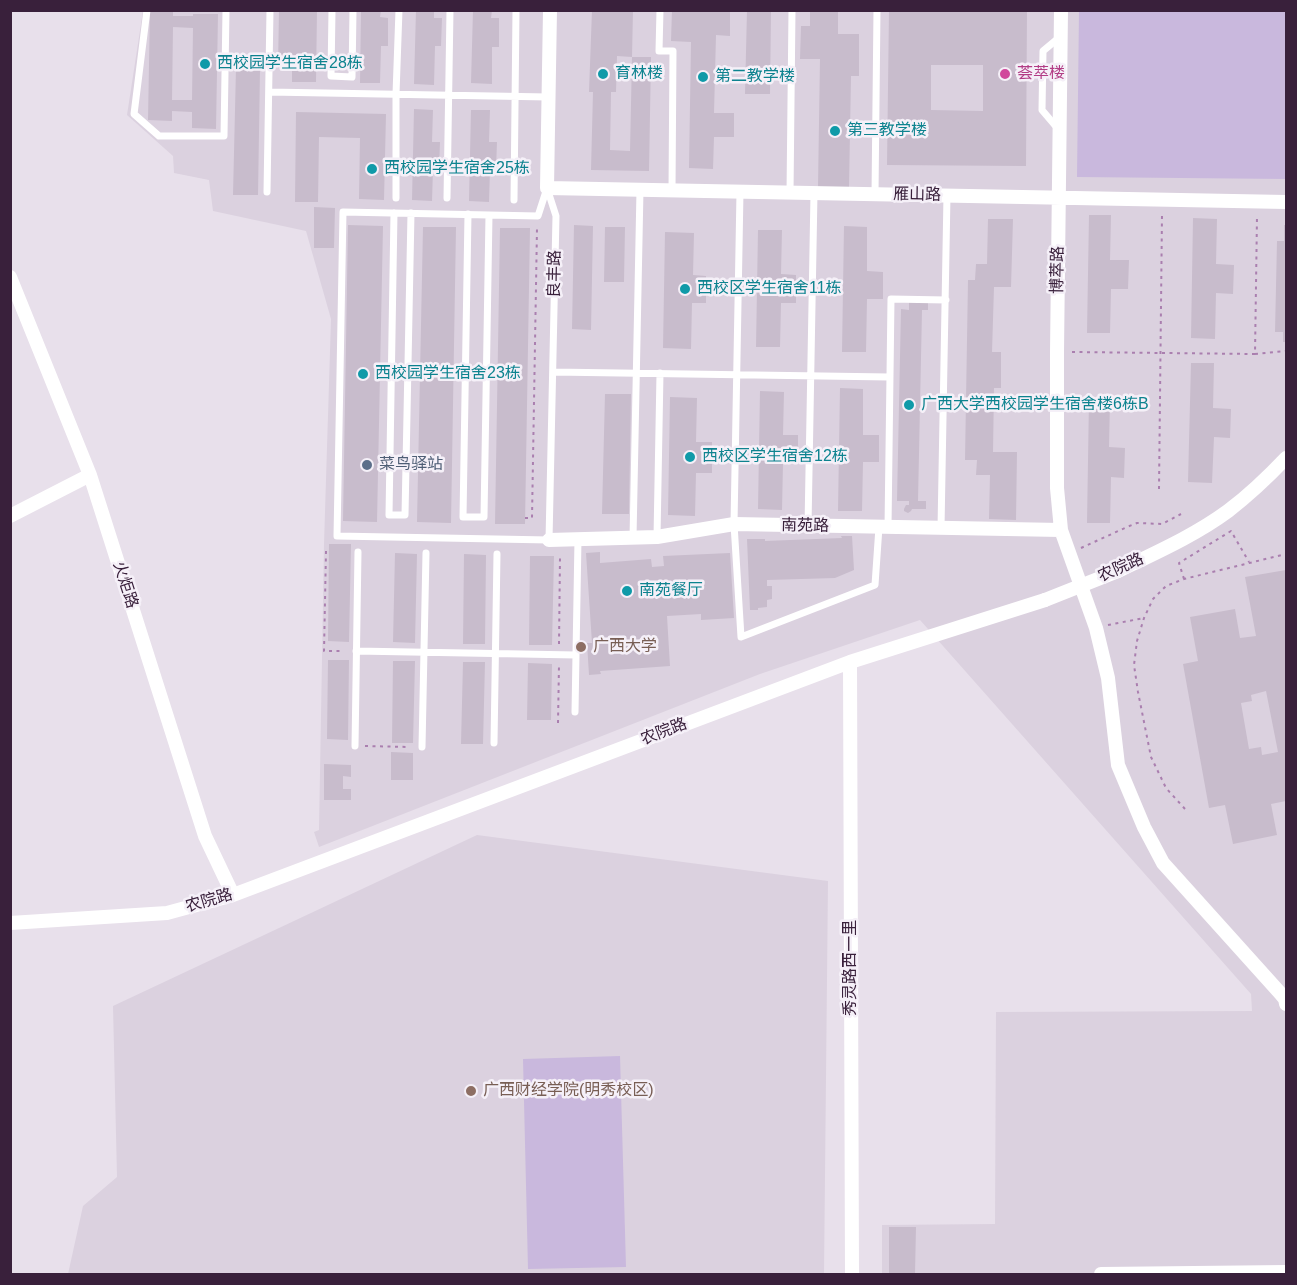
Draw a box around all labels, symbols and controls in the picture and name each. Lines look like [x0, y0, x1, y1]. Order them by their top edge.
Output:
place label: 西校园学生宿舍28栋 [217, 54, 363, 74]
marker: 西校园学生宿舍28栋 [198, 57, 212, 71]
place label: 育林楼 [615, 64, 663, 84]
place label: 荟萃楼 [1017, 64, 1065, 84]
marker: 育林楼 [596, 67, 610, 81]
place label: 第二教学楼 [715, 67, 795, 87]
marker: 荟萃楼 [998, 67, 1012, 81]
marker: 第二教学楼 [696, 70, 710, 84]
place label: 第三教学楼 [847, 121, 927, 141]
marker: 第三教学楼 [828, 124, 842, 138]
place label: 西校园学生宿舍25栋 [384, 159, 530, 179]
marker: 西校园学生宿舍25栋 [365, 162, 379, 176]
street label: 雁山路 [893, 185, 941, 205]
street label: 博萃路 [1048, 246, 1068, 294]
street label: 良丰路 [545, 250, 565, 298]
place label: 西校区学生宿舍11栋 [697, 279, 842, 299]
marker: 西校区学生宿舍11栋 [678, 282, 692, 296]
place label: 西校园学生宿舍23栋 [375, 364, 521, 384]
marker: 西校园学生宿舍23栋 [356, 367, 370, 381]
place label: 广西大学西校园学生宿舍楼6栋B [921, 395, 1149, 415]
marker: 广西大学西校园学生宿舍楼6栋B [902, 398, 916, 412]
place label: 西校区学生宿舍12栋 [702, 447, 848, 467]
marker: 西校区学生宿舍12栋 [683, 450, 697, 464]
place label: 菜鸟驿站 [379, 455, 443, 475]
marker: 菜鸟驿站 [360, 458, 374, 472]
street label: 南苑路 [781, 516, 829, 536]
street label: 农院路 [1095, 549, 1147, 587]
street label: 火炬路 [108, 559, 142, 611]
place label: 南苑餐厅 [639, 581, 703, 601]
marker: 南苑餐厅 [620, 584, 634, 598]
place label: 广西大学 [593, 637, 657, 657]
marker: 广西大学 [574, 640, 588, 654]
street label: 农院路 [638, 714, 690, 750]
street label: 农院路 [183, 885, 235, 917]
street label: 秀灵路西一里 [841, 920, 861, 1016]
place label: 广西财经学院(明秀校区) [483, 1081, 654, 1101]
marker: 广西财经学院(明秀校区) [464, 1084, 478, 1098]

